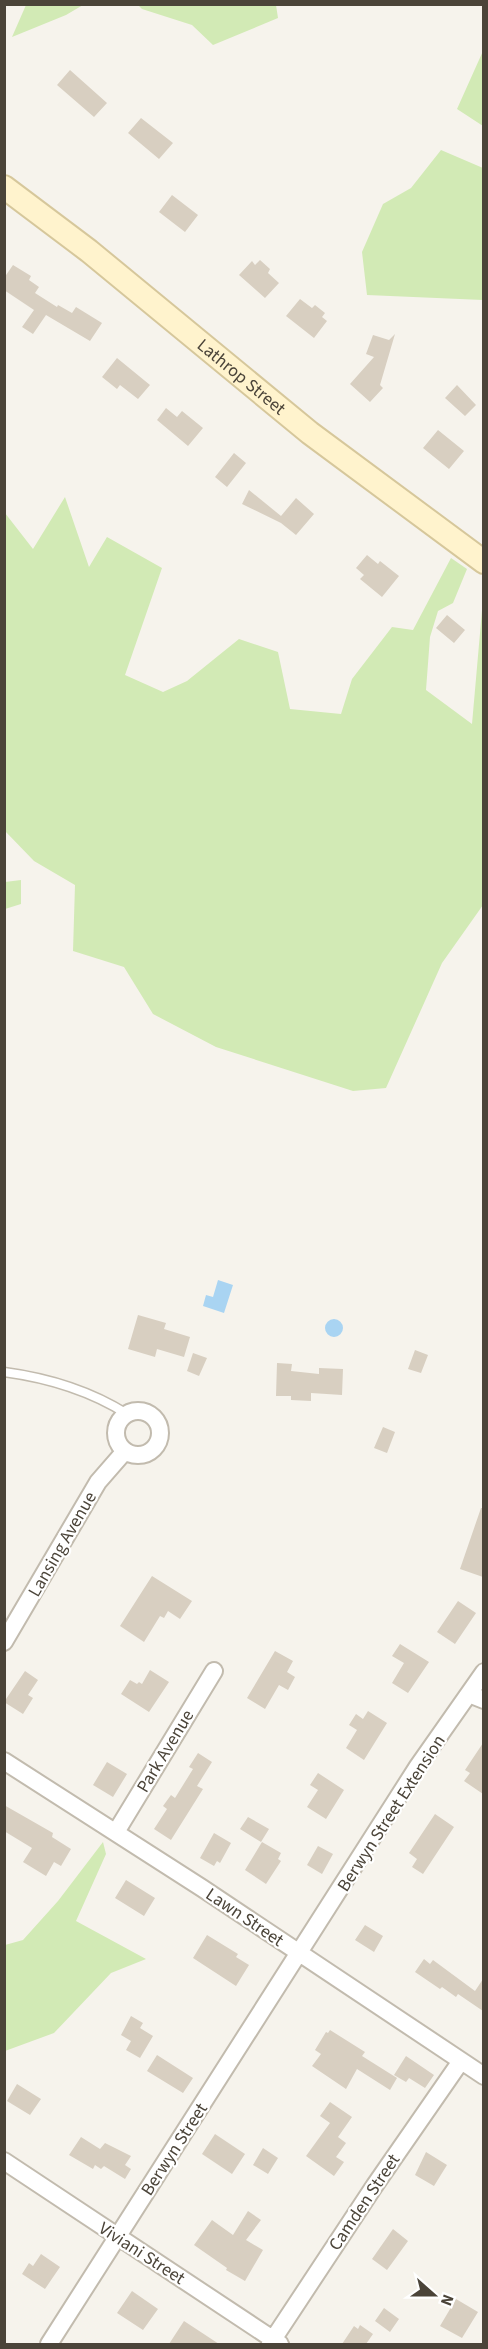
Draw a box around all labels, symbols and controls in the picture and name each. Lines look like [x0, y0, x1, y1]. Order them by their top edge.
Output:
street label: Lathrop Street [192, 333, 291, 421]
street label: Lansing Avenue [22, 1487, 103, 1601]
street label: Park Avenue [131, 1705, 200, 1797]
street label: Berwyn Street Extension [331, 1730, 452, 1897]
street label: Lawn Street [201, 1882, 289, 1953]
street label: Berwyn Street [135, 2098, 214, 2201]
street label: Camden Street [323, 2149, 406, 2256]
street label: Viviani Street [94, 2216, 190, 2291]
north arrow [404, 2265, 464, 2325]
text: N [435, 2291, 459, 2309]

